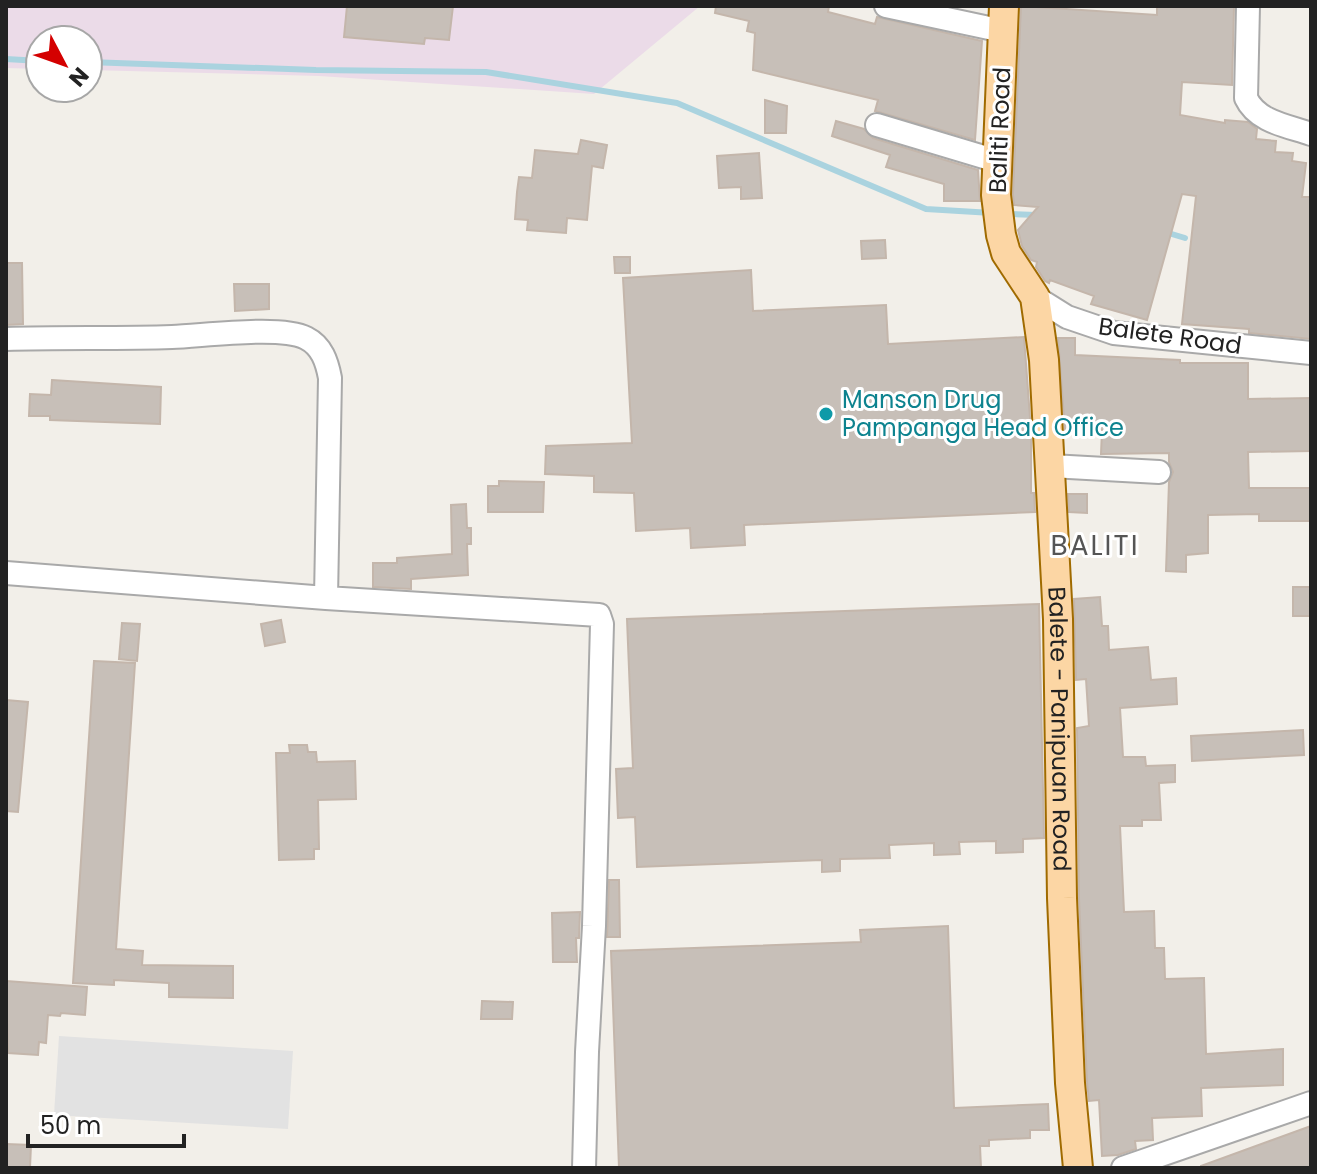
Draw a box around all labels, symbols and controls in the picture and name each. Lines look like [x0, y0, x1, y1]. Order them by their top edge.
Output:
north arrow [24, 24, 104, 104]
text: N [62, 60, 96, 93]
street label: Baliti Road [981, 66, 1018, 194]
street label: Balete Road [1096, 309, 1244, 362]
place label: Manson Drug Pampanga Head Office [842, 383, 1124, 444]
marker: Manson Drug Pampanga Head Office [817, 405, 835, 423]
district label: BALITI [1050, 526, 1140, 565]
street label: Balete - Panipuan Road [1040, 586, 1079, 872]
scale bar [28, 1098, 184, 1148]
text: 50 m [40, 1109, 101, 1142]

